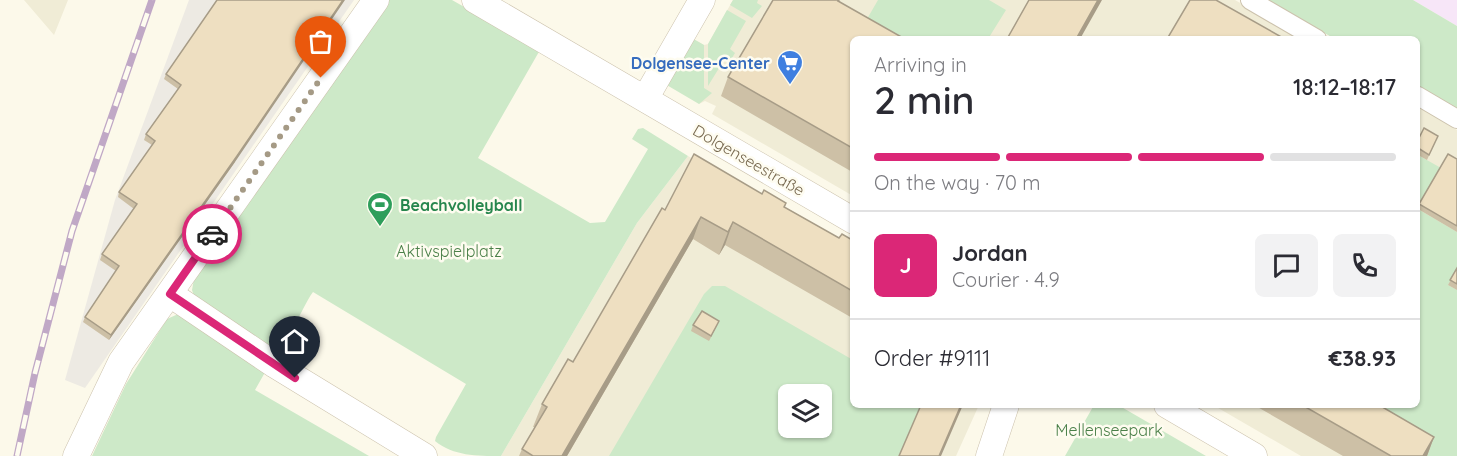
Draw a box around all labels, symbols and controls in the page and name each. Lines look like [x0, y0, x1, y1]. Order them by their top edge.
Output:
pin [295, 16, 346, 78]
icon: bag [304, 25, 337, 58]
supermarket icon: Dolgensee-Center [775, 48, 805, 86]
text: Arriving in [874, 52, 967, 77]
place label: Dolgensee-Center [631, 53, 770, 73]
text: 18:12–18:17 [1293, 73, 1396, 101]
text: 2 min [874, 75, 975, 124]
street label: Dolgenseestraße [690, 120, 808, 200]
text: On the way · 70 m [874, 170, 1041, 195]
sports icon: Beachvolleyball [365, 190, 395, 228]
place label: Beachvolleyball [400, 195, 523, 215]
courier [182, 204, 242, 264]
icon: car [196, 218, 229, 251]
button: chat [1255, 234, 1318, 297]
button: phone [1333, 234, 1396, 297]
text: Jordan [952, 239, 1028, 267]
park label: Aktivspielplatz [396, 241, 502, 261]
text: J [899, 251, 912, 279]
text: Courier · 4.9 [952, 267, 1060, 292]
pin [269, 316, 320, 378]
icon: home [278, 325, 311, 358]
text: Order #9111 [874, 344, 990, 372]
text: €38.93 [1329, 344, 1396, 372]
map controls [778, 384, 832, 438]
button: layers [778, 384, 832, 438]
park label: Mellenseepark [1055, 420, 1163, 440]

